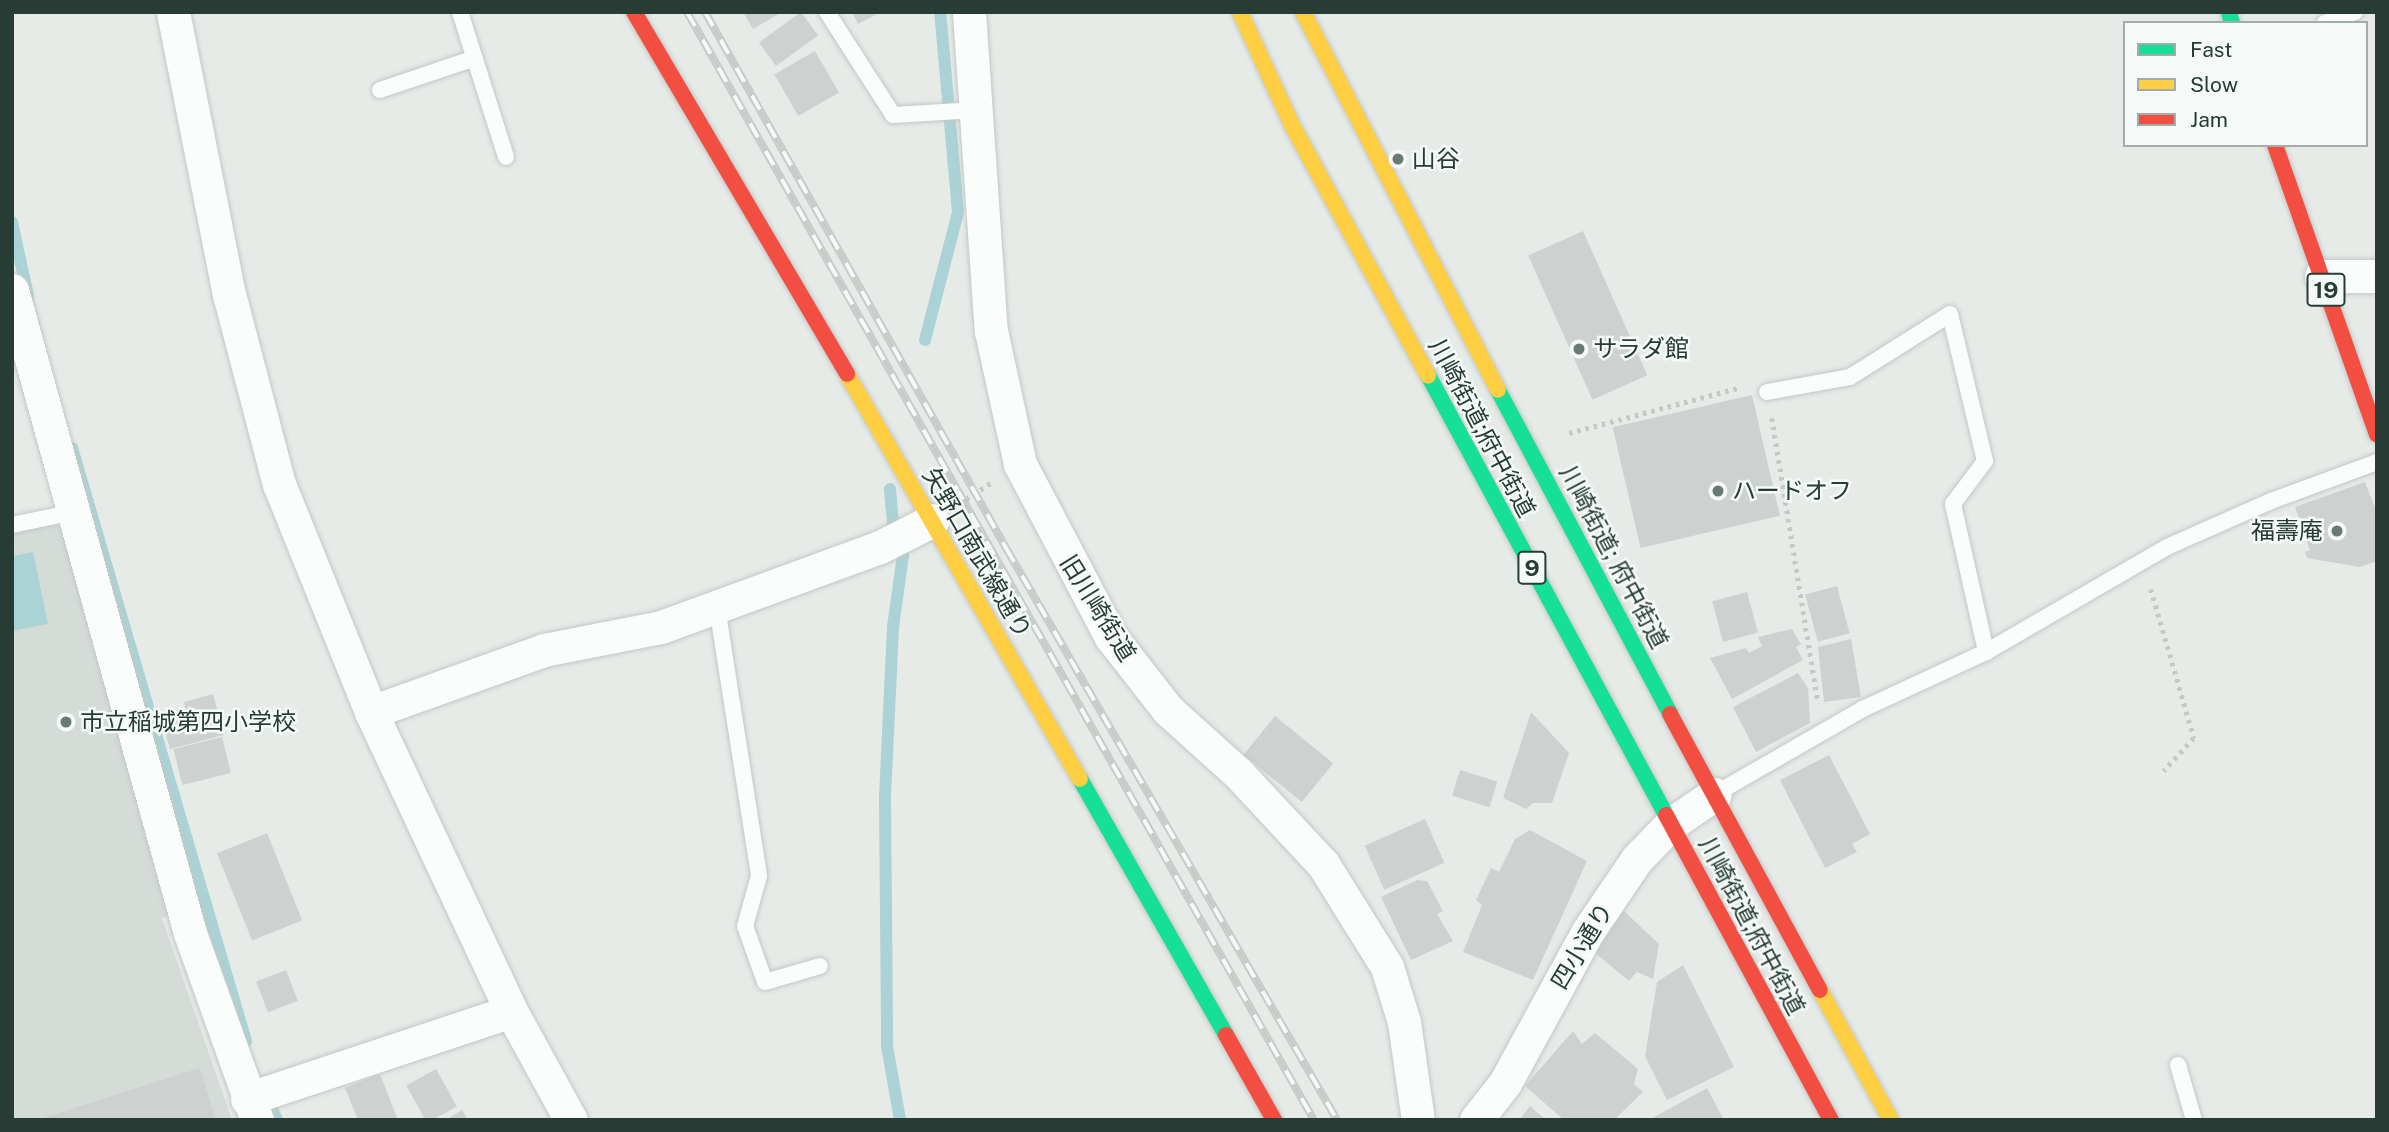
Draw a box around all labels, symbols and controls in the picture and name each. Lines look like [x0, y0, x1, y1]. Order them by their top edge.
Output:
legend [2123, 21, 2368, 147]
text: Fast [2190, 37, 2232, 62]
text: Slow [2190, 72, 2238, 97]
text: Jam [2190, 107, 2228, 132]
place label: 山谷 [1412, 145, 1460, 173]
marker: 山谷 [1390, 151, 1406, 167]
road number: 19 [2305, 270, 2347, 310]
street label: 川崎街道;府中街道 [1423, 334, 1541, 522]
place label: サラダ館 [1593, 335, 1689, 363]
marker: サラダ館 [1571, 341, 1587, 357]
street label: 川崎街道; 府中街道 [1553, 460, 1675, 654]
street label: 矢野口南武線通り [917, 463, 1037, 643]
place label: ハードオフ [1732, 477, 1852, 505]
marker: ハードオフ [1710, 483, 1726, 499]
place label: 福壽庵 [2251, 517, 2323, 545]
marker: 福壽庵 [2329, 523, 2345, 539]
road number: 9 [1516, 548, 1548, 588]
street label: 旧川崎街道 [1054, 549, 1142, 667]
place label: 市立稲城第四小学校 [80, 708, 296, 736]
marker: 市立稲城第四小学校 [58, 714, 74, 730]
street label: 川崎街道;府中街道 [1693, 832, 1811, 1020]
street label: 四小通り [1545, 897, 1619, 995]

